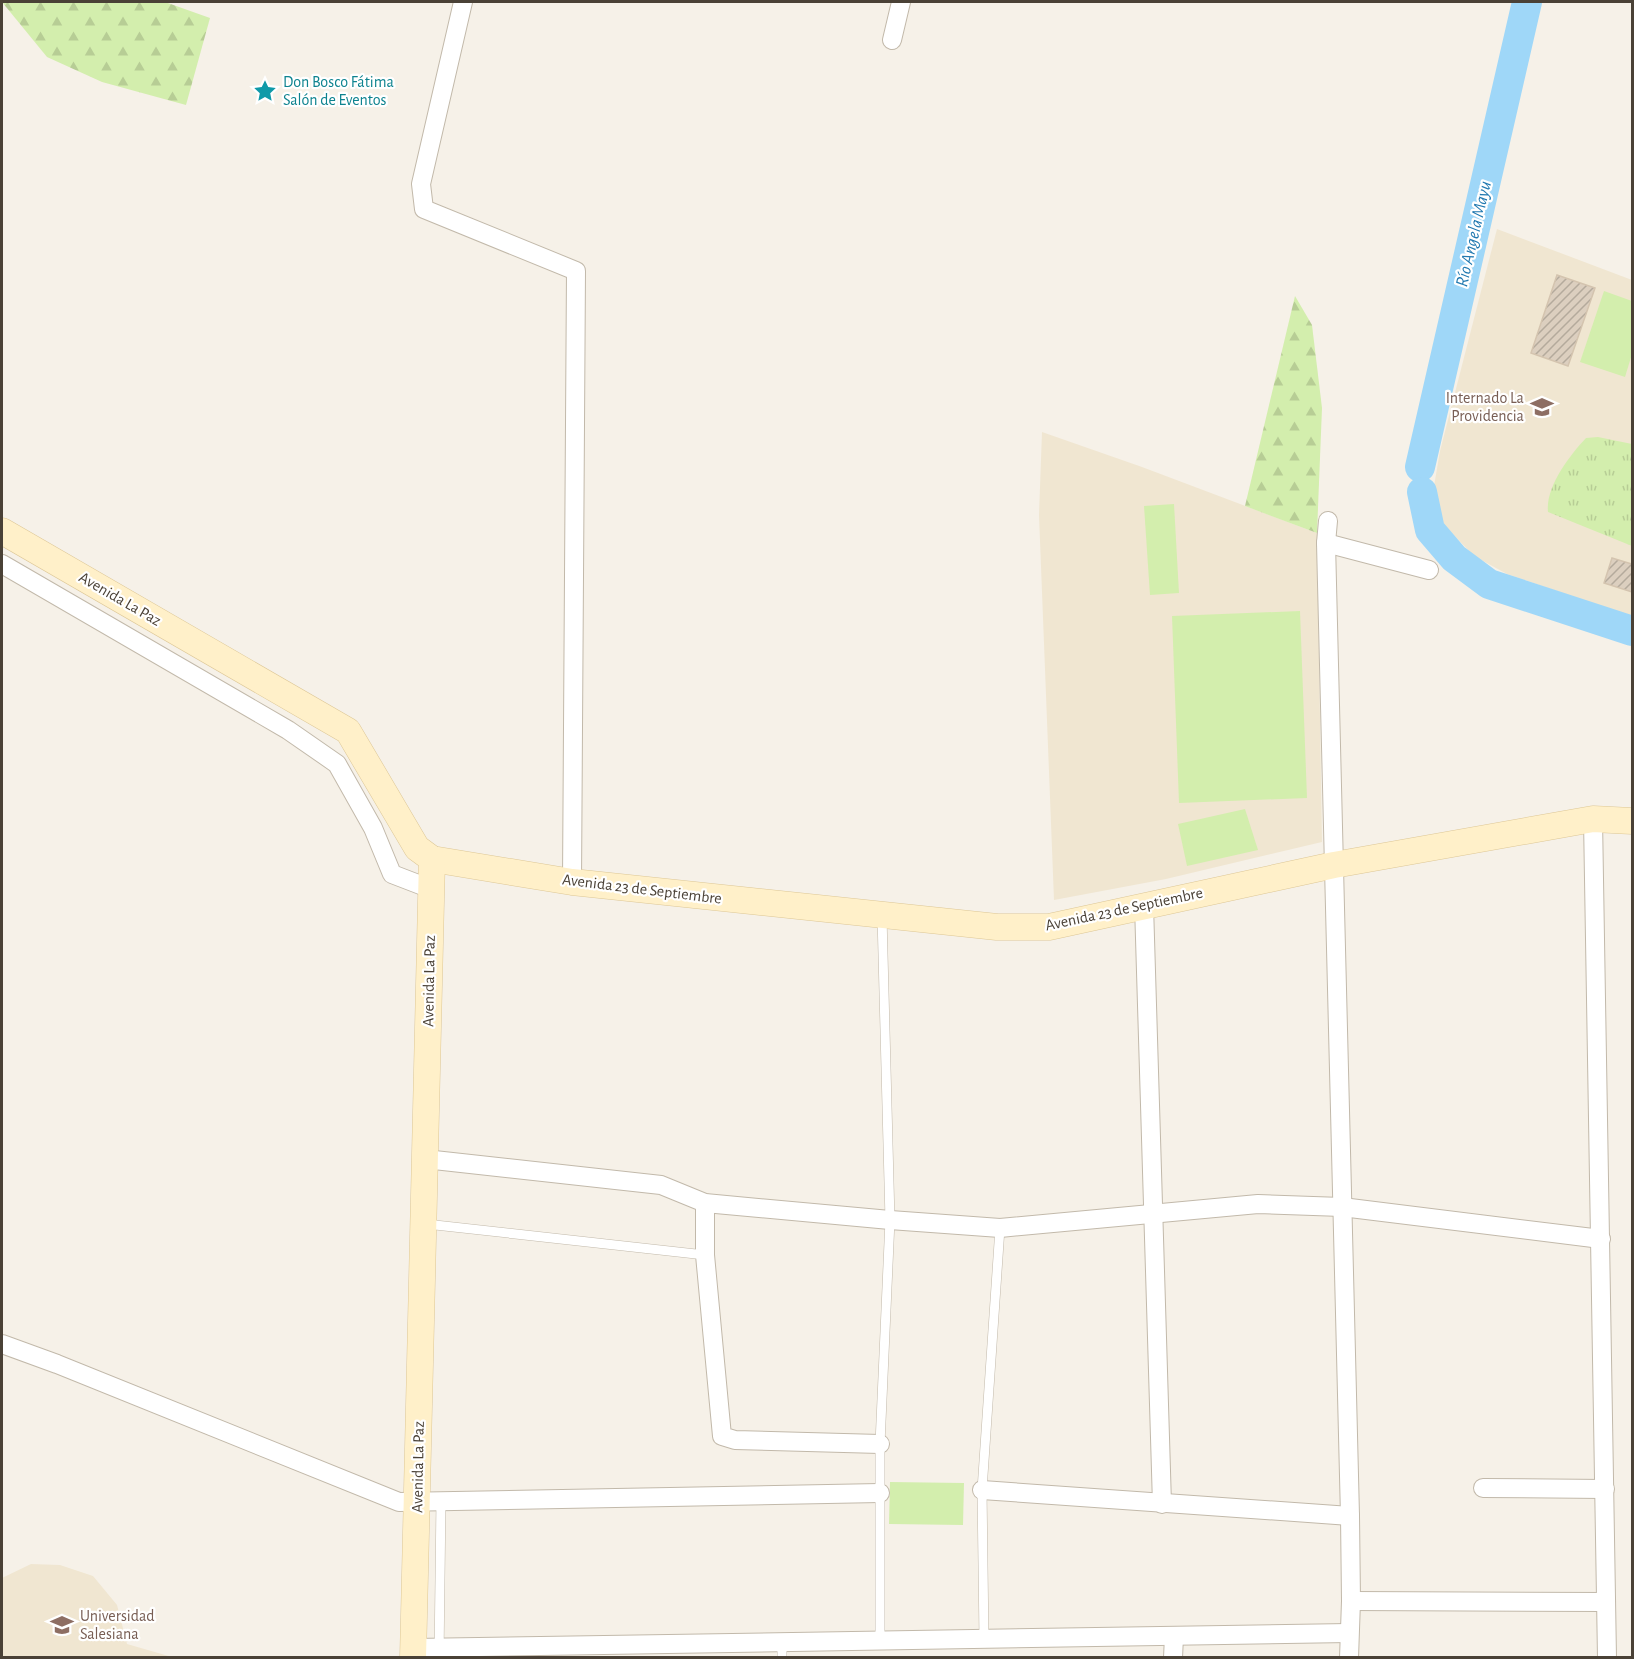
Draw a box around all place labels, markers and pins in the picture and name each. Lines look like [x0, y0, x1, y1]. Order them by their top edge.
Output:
place label: Don Bosco Fátima Salón de Eventos [283, 74, 394, 108]
place icon: Don Bosco Fátima Salón de Eventos [252, 78, 278, 104]
place label: Internado La Providencia [1446, 390, 1524, 424]
school or university icon: Internado La Providencia [1529, 394, 1555, 420]
place label: Universidad Salesiana [80, 1608, 155, 1642]
school or university icon: Universidad Salesiana [49, 1612, 75, 1638]

